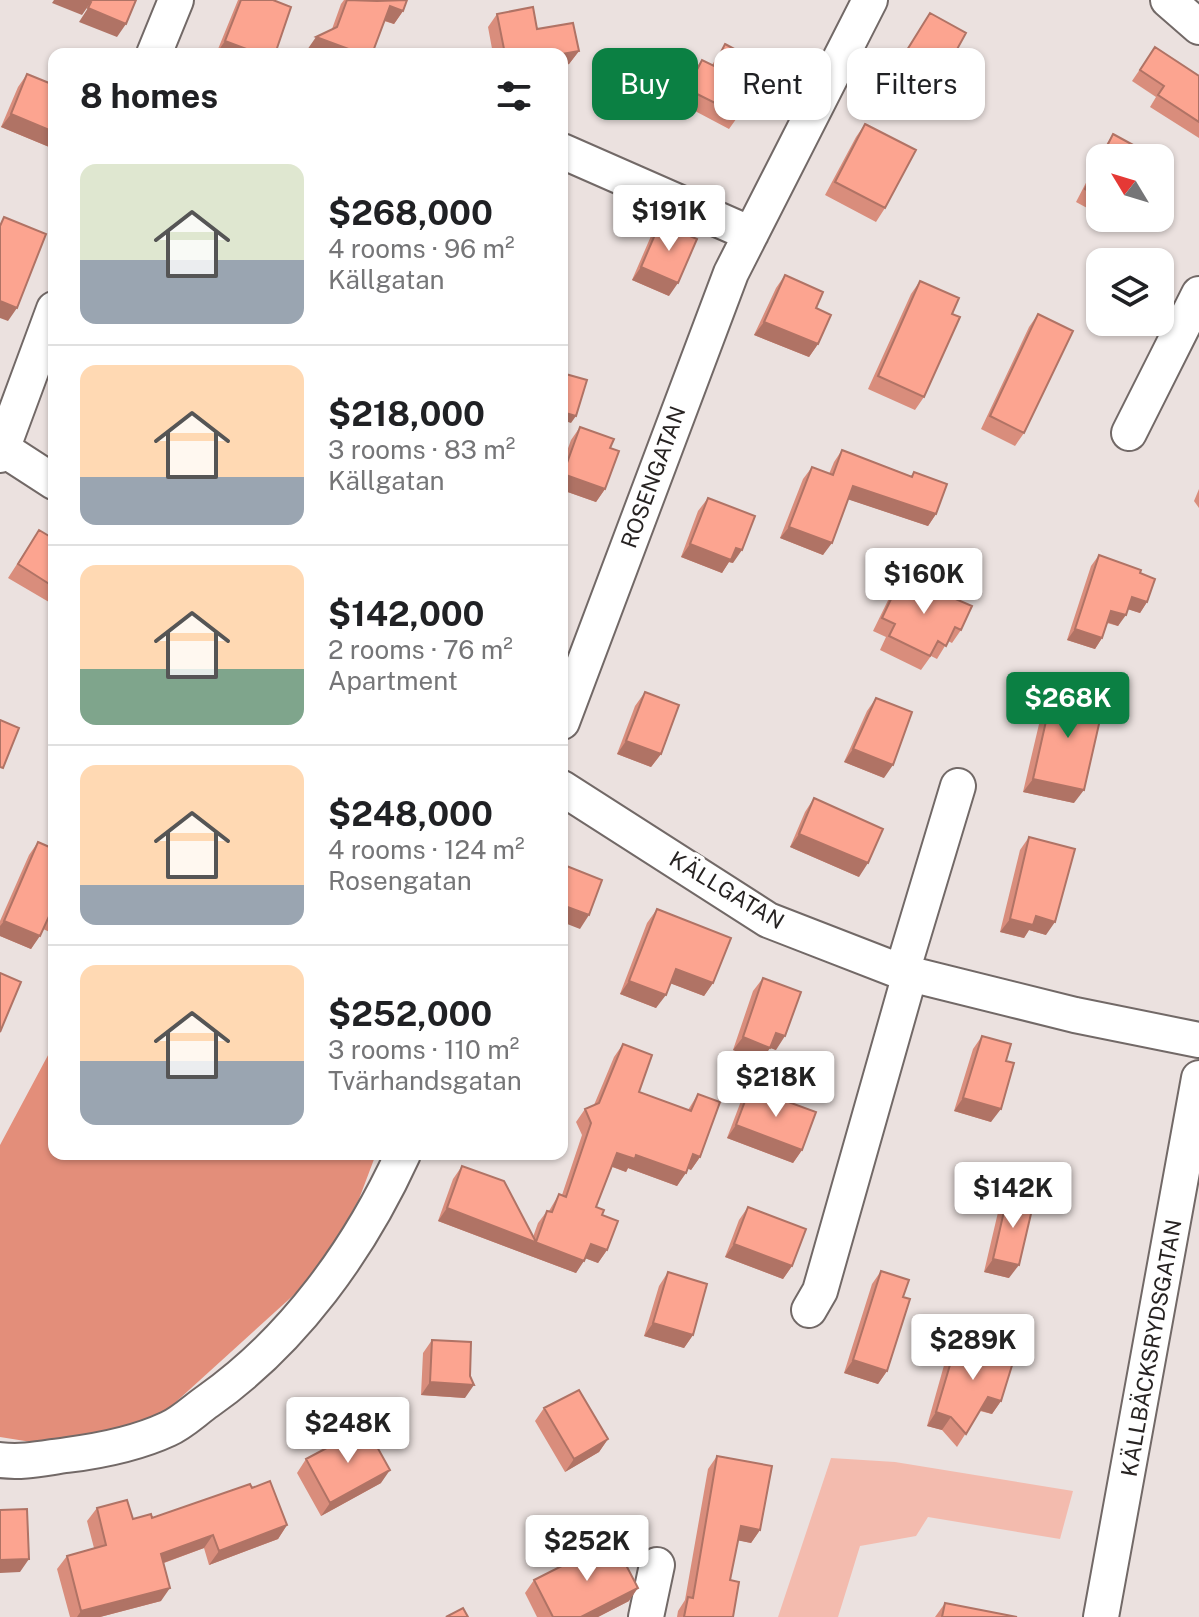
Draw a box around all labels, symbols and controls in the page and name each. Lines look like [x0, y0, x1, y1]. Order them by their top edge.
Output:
chip: Buy [592, 48, 698, 120]
chip: Rent [714, 48, 831, 120]
chip: Filters [847, 48, 985, 120]
icon: filters [492, 74, 536, 118]
text: 8 homes [80, 76, 218, 116]
north arrow [1086, 144, 1174, 232]
map controls [1086, 144, 1174, 336]
pin: $191K [613, 185, 725, 253]
text: $268,000 [328, 193, 493, 233]
text: $191K [631, 195, 707, 226]
icon: home [144, 196, 240, 292]
text: 4 rooms · 96 m² [328, 233, 514, 264]
button: layers [1086, 248, 1174, 336]
text: Källgatan [328, 264, 445, 295]
text: $218,000 [328, 394, 485, 434]
icon: home [144, 397, 240, 493]
street label: ROSENGATAN [615, 403, 691, 551]
text: 3 rooms · 83 m² [328, 434, 515, 465]
text: Källgatan [328, 465, 445, 496]
pin: $160K [868, 548, 980, 616]
text: $160K [883, 558, 965, 589]
text: $142,000 [328, 594, 485, 634]
icon: home [144, 597, 240, 693]
text: 2 rooms · 76 m² [328, 634, 513, 665]
text: Apartment [328, 665, 458, 696]
pin: $268K [1012, 672, 1124, 740]
text: $268K [1024, 682, 1112, 713]
text: $248,000 [328, 794, 493, 834]
icon: home [144, 797, 240, 893]
text: 4 rooms · 124 m² [328, 834, 525, 865]
street label: KÄLLGATAN [665, 845, 790, 934]
text: Rosengatan [328, 865, 472, 896]
text: $252,000 [328, 994, 492, 1034]
icon: home [144, 997, 240, 1093]
text: 3 rooms · 110 m² [328, 1034, 519, 1065]
pin: $218K [720, 1051, 832, 1119]
text: $218K [735, 1061, 817, 1092]
text: Tvärhandsgatan [328, 1065, 522, 1096]
pin: $142K [957, 1162, 1069, 1230]
text: $142K [972, 1172, 1054, 1203]
street label: KÄLLBÄCKSRYDSGATAN [1115, 1217, 1186, 1479]
pin: $289K [917, 1314, 1029, 1382]
text: $289K [929, 1324, 1017, 1355]
pin: $248K [292, 1397, 404, 1465]
text: $248K [304, 1407, 392, 1438]
pin: $252K [531, 1515, 643, 1583]
text: $252K [544, 1525, 630, 1556]

